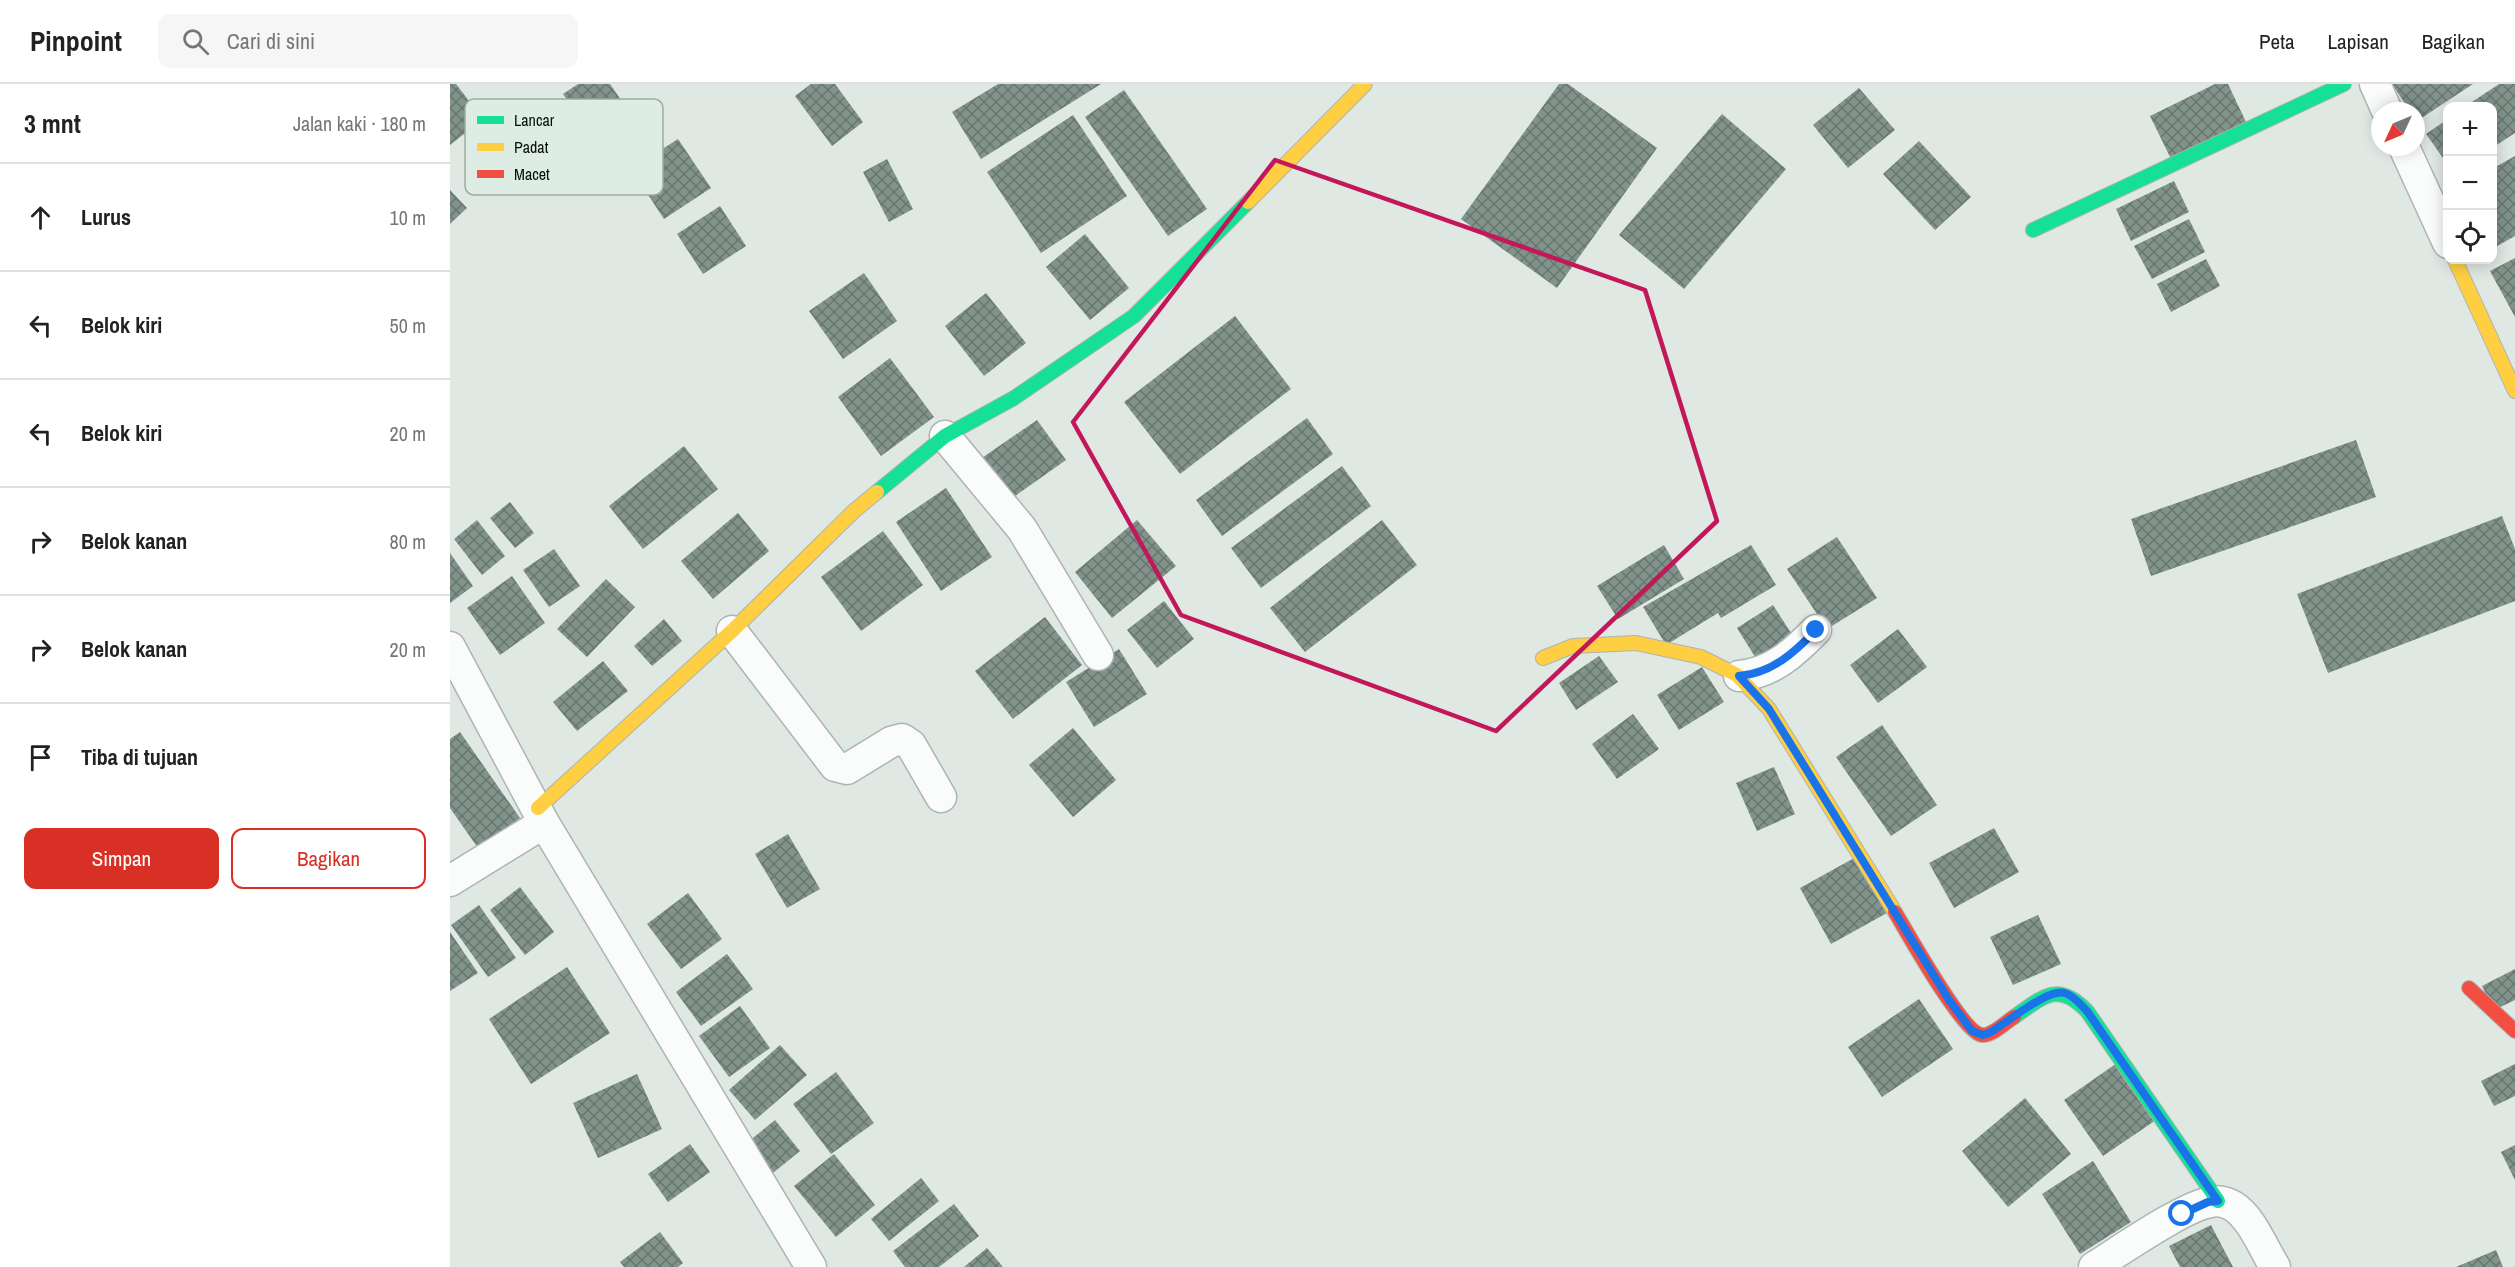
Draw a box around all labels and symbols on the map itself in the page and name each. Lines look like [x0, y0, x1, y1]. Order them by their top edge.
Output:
legend [465, 99, 663, 195]
north arrow [2371, 102, 2425, 156]
text: Lancar [514, 109, 555, 131]
text: Padat [514, 136, 549, 158]
text: Macet [514, 163, 550, 185]
route end [1802, 616, 1828, 642]
route start [2168, 1200, 2194, 1226]

